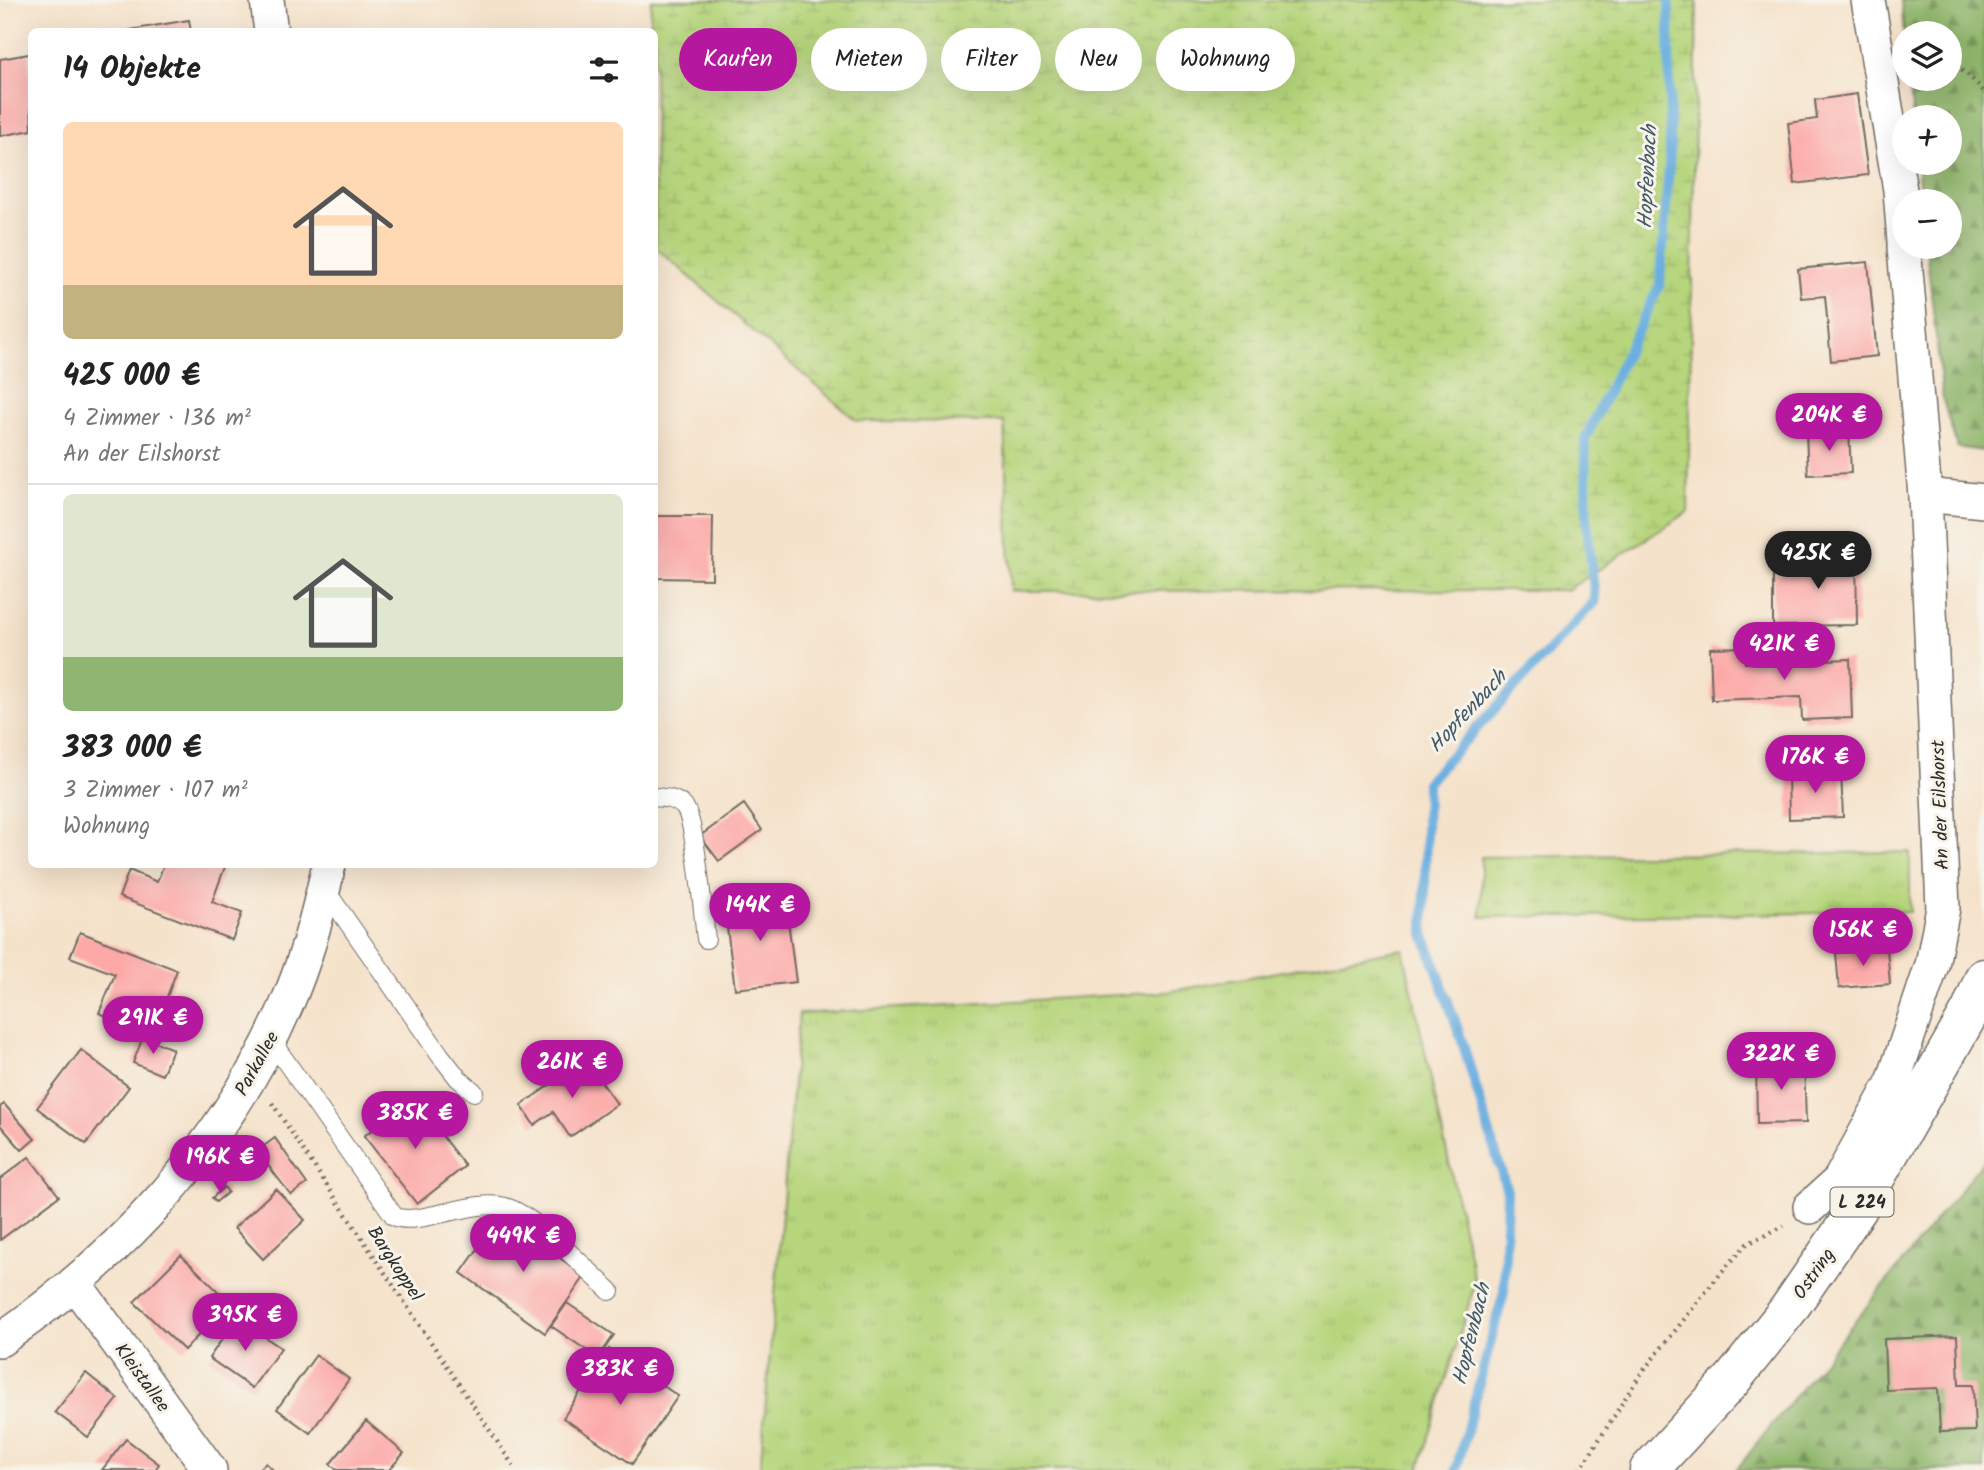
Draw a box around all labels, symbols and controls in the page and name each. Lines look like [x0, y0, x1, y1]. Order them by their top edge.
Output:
map controls [1892, 21, 1962, 259]
button: layers [1892, 21, 1962, 91]
chip: Kaufen [679, 28, 797, 91]
chip: Mieten [811, 28, 927, 91]
chip: Filter [941, 28, 1041, 91]
chip: Neu [1055, 28, 1142, 91]
chip: Wohnung [1156, 28, 1295, 91]
text: 14 Objekte [63, 46, 201, 94]
icon: filters [585, 51, 623, 89]
button: + [1892, 105, 1962, 175]
water label: Hopfenbach [1629, 123, 1668, 230]
icon: home [280, 168, 406, 294]
button: − [1892, 189, 1962, 259]
text: 425 000 € [63, 353, 200, 401]
pin: 204K € [1772, 393, 1886, 453]
text: 204K € [1791, 398, 1867, 434]
text: 4 Zimmer · 136 m² [63, 401, 251, 437]
text: An der Eilshorst [63, 437, 221, 473]
pin: 425K € [1761, 532, 1875, 591]
text: 425K € [1781, 536, 1855, 572]
icon: home [280, 540, 406, 666]
pin: 421K € [1727, 622, 1841, 682]
text: 421K € [1749, 627, 1819, 663]
water label: Hopfenbach [1421, 662, 1517, 761]
text: 383 000 € [63, 725, 202, 773]
pin: 176K € [1758, 736, 1872, 795]
street label: An der Eilshorst [1924, 739, 1958, 870]
text: 176K € [1781, 740, 1849, 776]
text: 3 Zimmer · 107 m² [63, 773, 248, 809]
text: Wohnung [63, 809, 150, 845]
pin: 144K € [703, 884, 817, 943]
text: 144K € [725, 888, 795, 924]
pin: 156K € [1806, 908, 1920, 968]
text: 156K € [1829, 913, 1897, 949]
pin: 291K € [96, 996, 210, 1056]
text: 291K € [118, 1001, 188, 1037]
street label: Parkallee [228, 1026, 288, 1102]
pin: 322K € [1724, 1032, 1838, 1092]
text: 322K € [1743, 1037, 1819, 1073]
pin: 261K € [515, 1040, 629, 1100]
text: 261K € [537, 1045, 607, 1081]
pin: 385K € [358, 1092, 472, 1151]
text: 385K € [377, 1096, 453, 1132]
pin: 196K € [163, 1136, 277, 1195]
text: 196K € [186, 1140, 254, 1176]
road number: L 224 [1830, 1188, 1894, 1217]
pin: 449K € [466, 1214, 580, 1274]
text: 449K € [486, 1219, 560, 1255]
street label: Bargkoppel [359, 1220, 430, 1308]
street label: Ostring [1786, 1242, 1843, 1306]
water label: Hopfenbach [1444, 1278, 1501, 1389]
pin: 395K € [188, 1294, 302, 1353]
text: 395K € [208, 1298, 282, 1334]
street label: Kleistallee [106, 1337, 177, 1420]
pin: 383K € [563, 1348, 677, 1407]
text: 383K € [582, 1352, 658, 1388]

